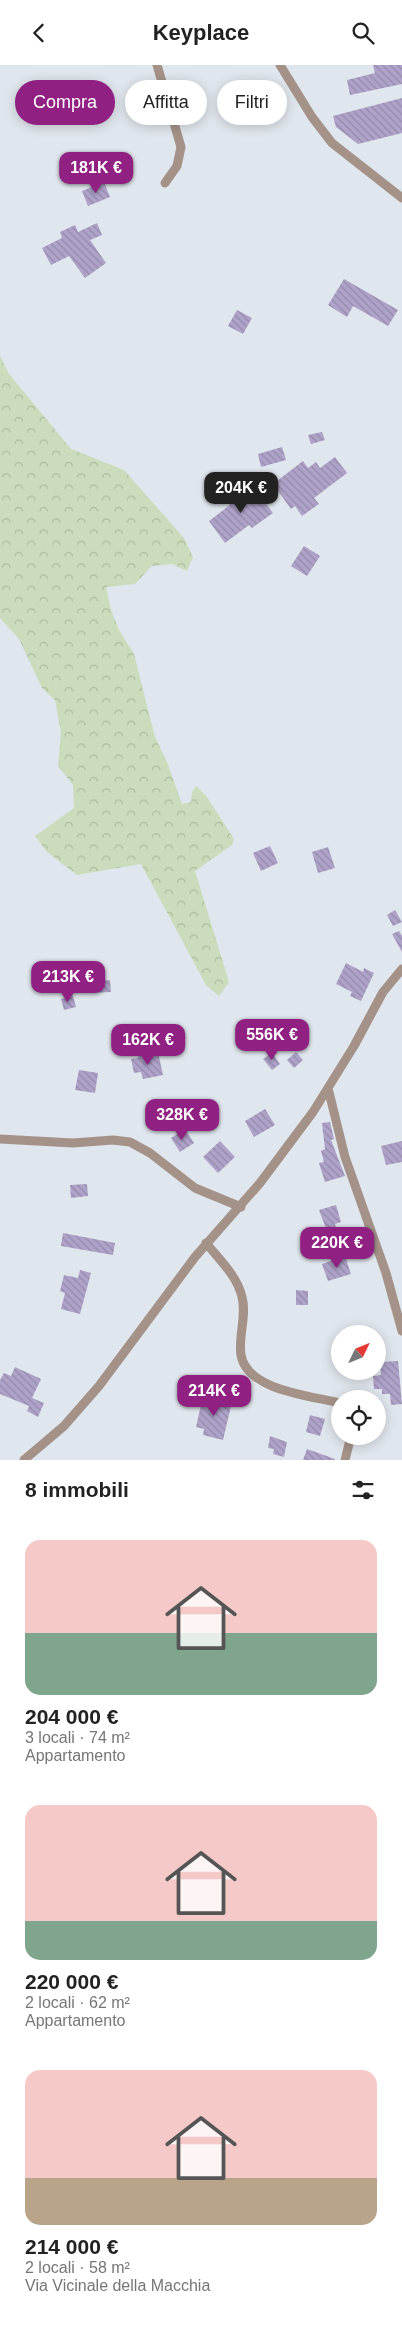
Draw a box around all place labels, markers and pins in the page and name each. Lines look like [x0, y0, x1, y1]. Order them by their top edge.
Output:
pin: 181K € [55, 151, 137, 194]
pin: 204K € [200, 471, 282, 514]
pin: 213K € [27, 961, 109, 1003]
pin: 556K € [231, 1019, 313, 1061]
pin: 162K € [107, 1023, 189, 1066]
pin: 328K € [141, 1099, 223, 1141]
pin: 220K € [296, 1227, 378, 1269]
pin: 214K € [173, 1375, 255, 1417]

